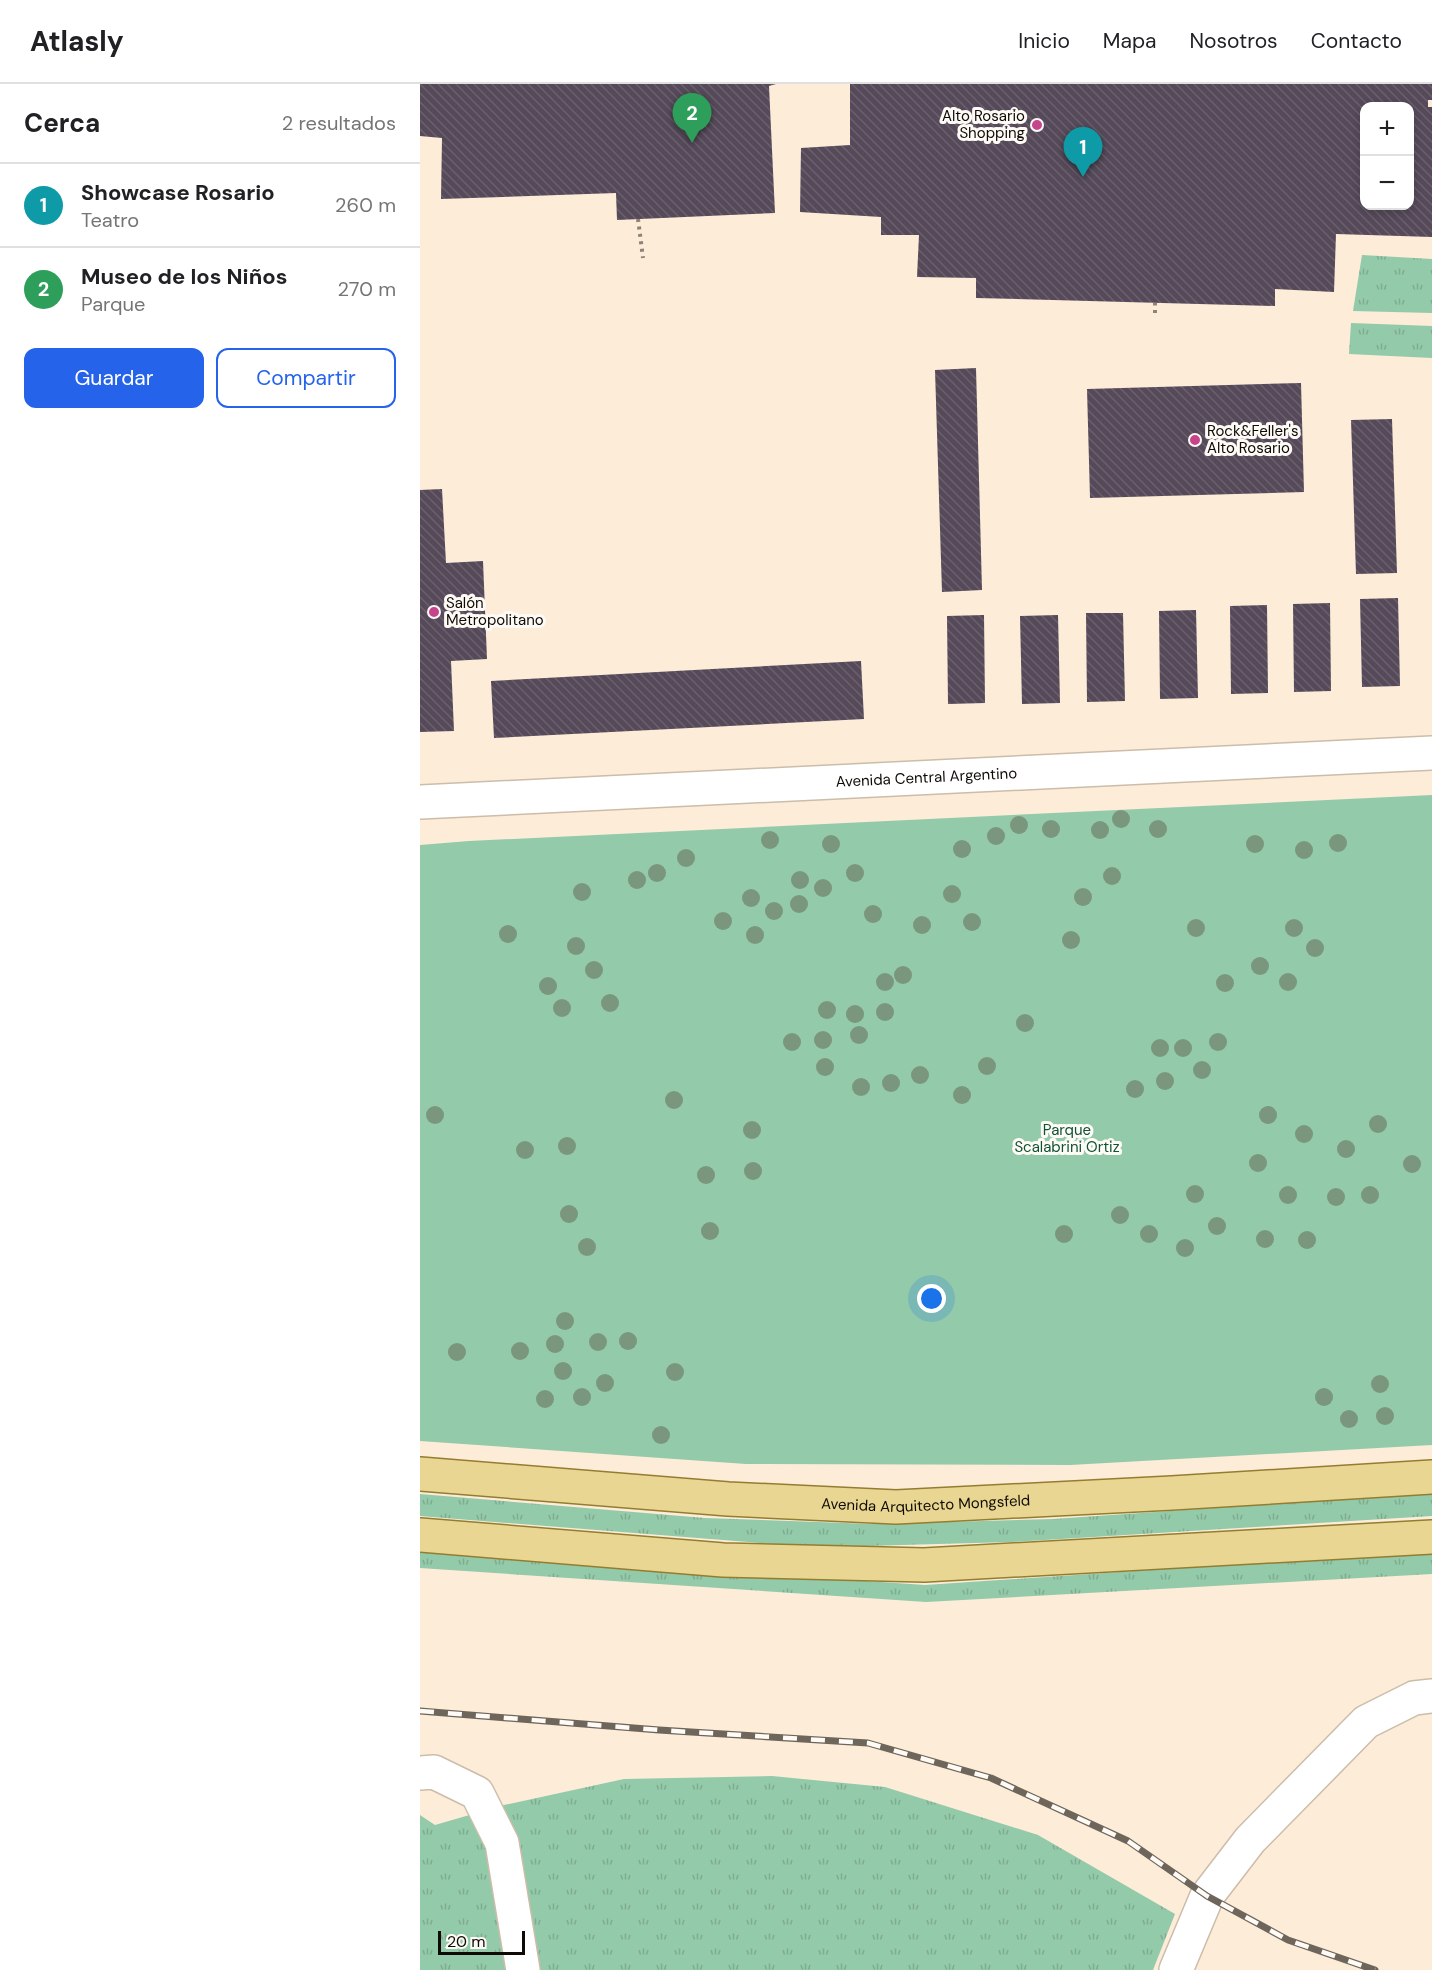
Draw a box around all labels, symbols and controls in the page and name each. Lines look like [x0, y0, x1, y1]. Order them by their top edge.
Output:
text: Atlasly [30, 23, 124, 60]
text: Inicio [1018, 27, 1070, 55]
text: Mapa [1103, 27, 1157, 55]
text: Nosotros [1190, 27, 1278, 55]
text: Contacto [1311, 27, 1402, 55]
pin: 2 [672, 94, 712, 143]
map controls [1360, 102, 1414, 210]
button: + [1360, 102, 1414, 156]
text: Cerca [24, 106, 100, 140]
place label: Alto Rosario Shopping [942, 106, 1025, 143]
text: 2 resultados [282, 110, 396, 136]
marker: Alto Rosario Shopping [1030, 118, 1044, 132]
pin: 1 [1064, 128, 1102, 177]
button: − [1360, 156, 1414, 210]
text: Showcase Rosario [81, 178, 275, 207]
text: 1 [40, 192, 47, 218]
text: 260 m [335, 192, 396, 218]
text: Teatro [81, 207, 139, 233]
text: Museo de los Niños [81, 262, 287, 291]
text: 2 [38, 276, 49, 302]
text: 270 m [338, 276, 396, 302]
text: Parque [81, 291, 145, 317]
button: Guardar [24, 348, 204, 408]
button: Compartir [216, 348, 396, 408]
place label: Rock&Feller's Alto Rosario [1207, 421, 1298, 458]
marker: Rock&Feller's Alto Rosario [1188, 433, 1202, 447]
place label: Salón Metropolitano [446, 593, 544, 630]
marker: Salón Metropolitano [427, 605, 441, 619]
street label: Avenida Central Argentino [835, 763, 1018, 792]
park label: Parque Scalabrini Ortiz [1014, 1120, 1120, 1157]
your location [917, 1284, 946, 1313]
street label: Avenida Arquitecto Mongsfeld [821, 1490, 1031, 1517]
scale bar [438, 1928, 525, 1956]
text: 20 m [447, 1931, 486, 1952]

